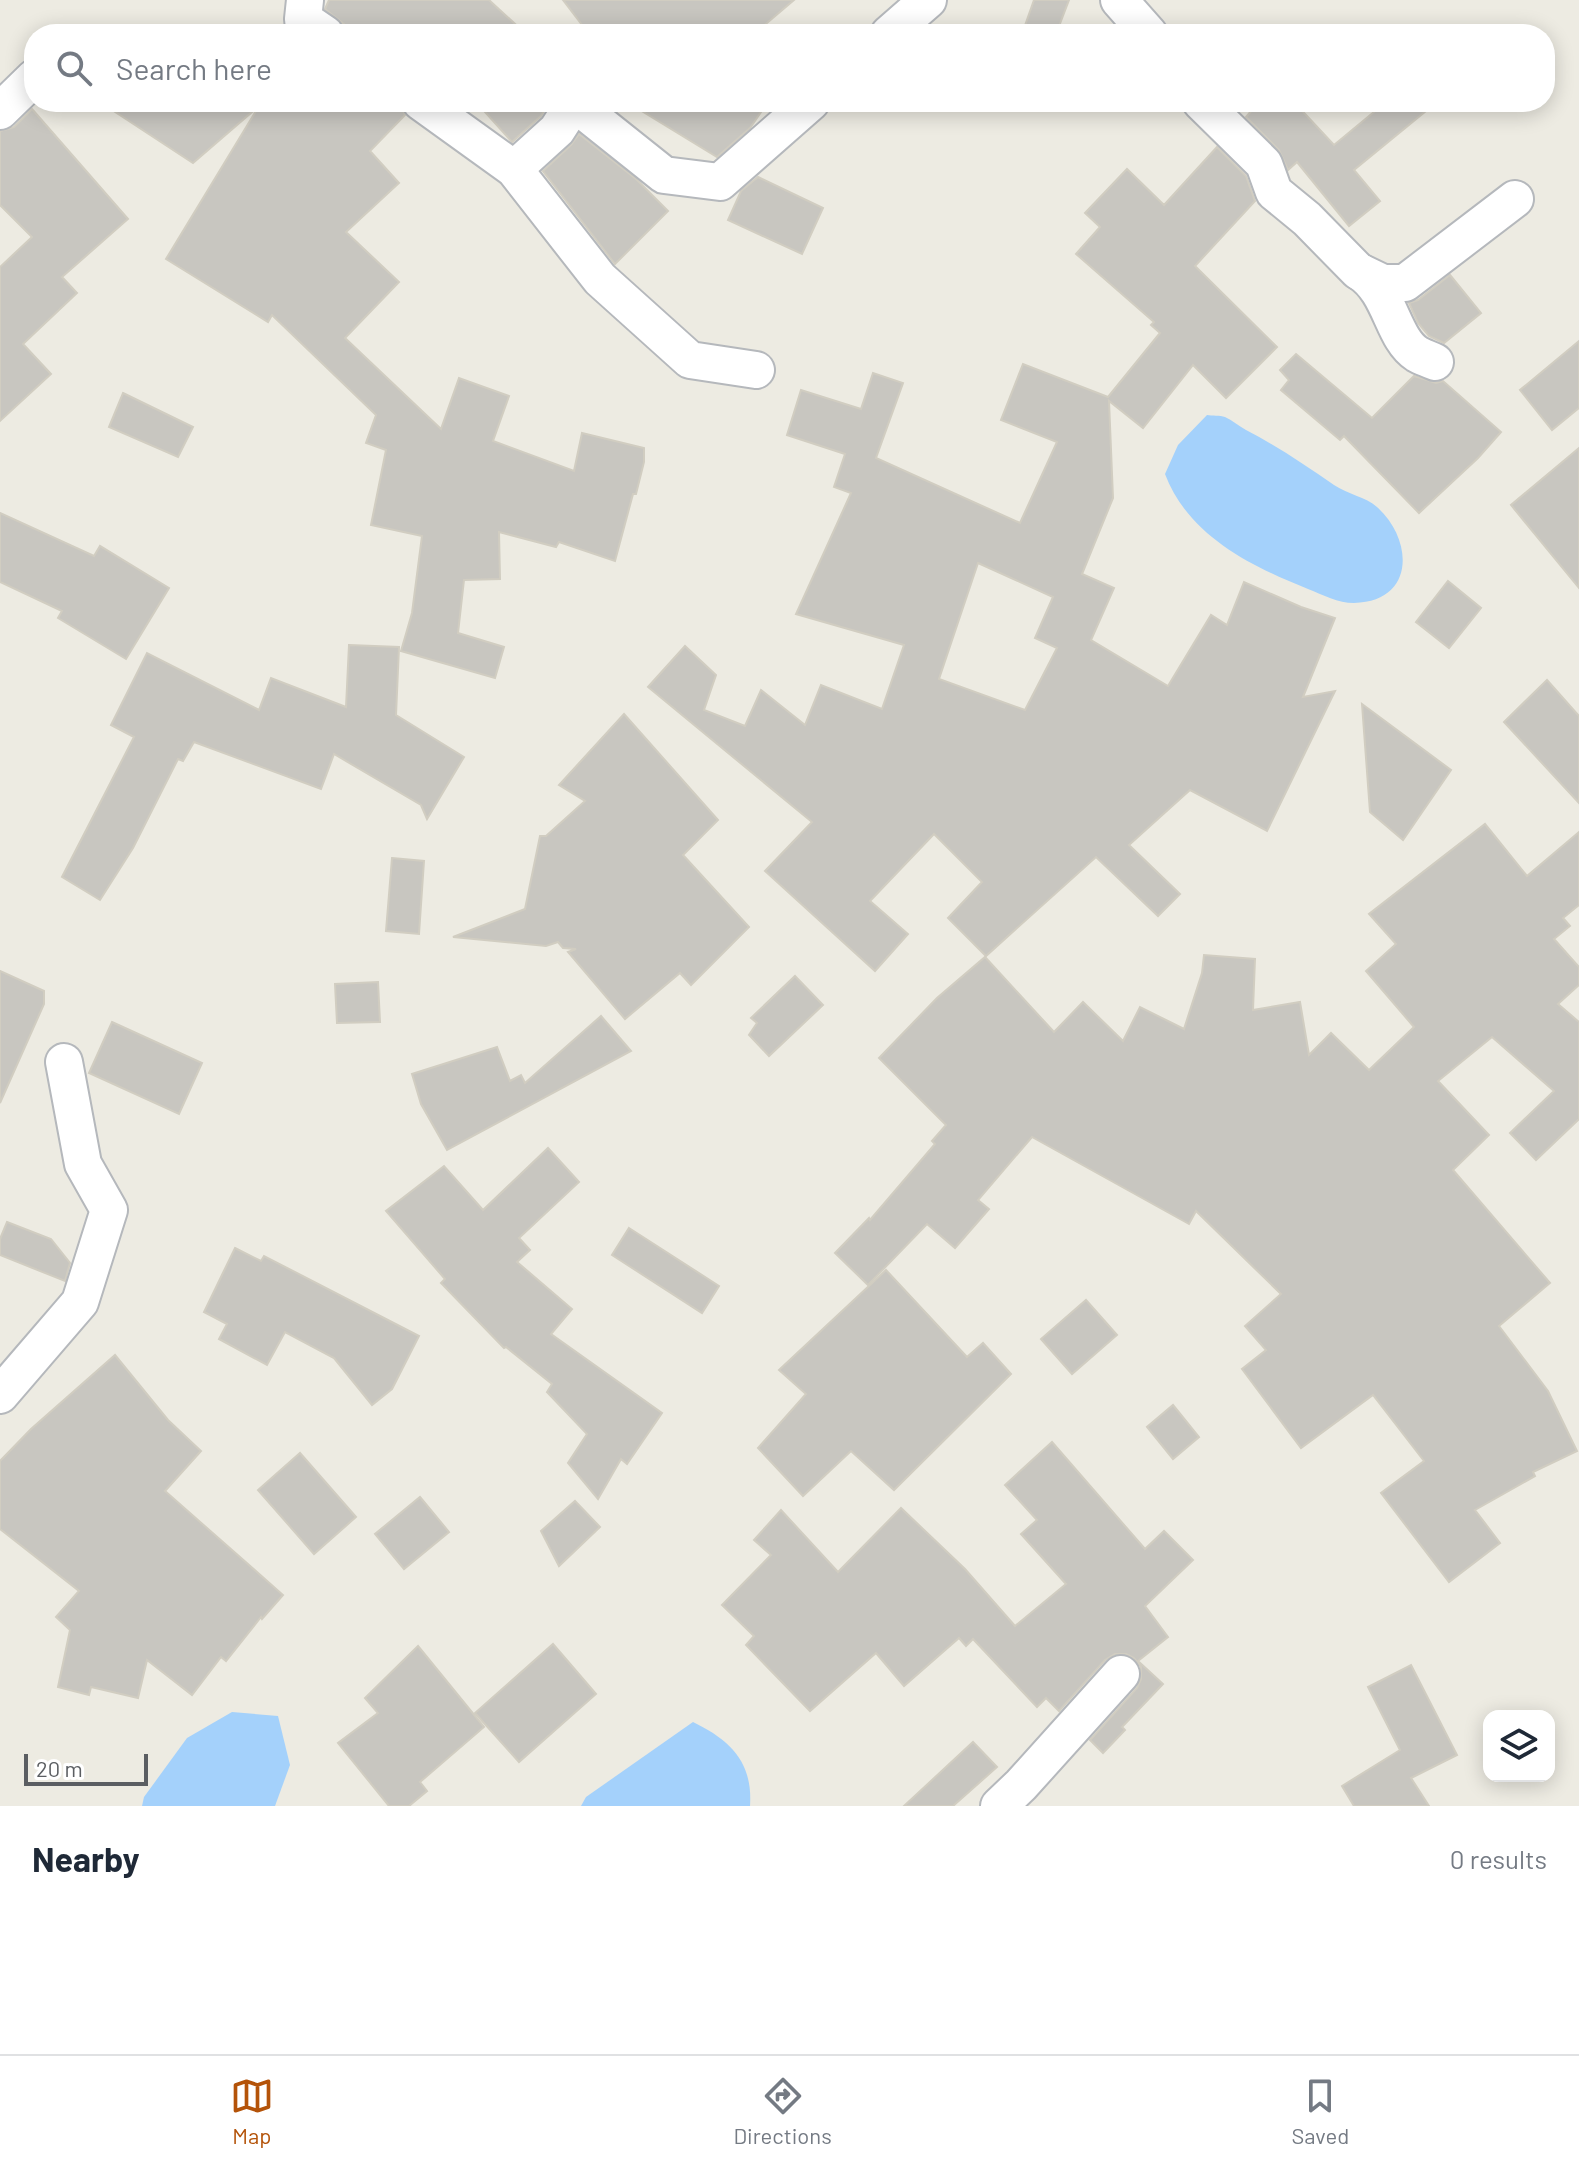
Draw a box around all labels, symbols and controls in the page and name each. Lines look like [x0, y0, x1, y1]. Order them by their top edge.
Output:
search box [24, 24, 1555, 112]
icon: search [52, 46, 96, 90]
text: Search here [116, 50, 272, 86]
map controls [1483, 1710, 1555, 1782]
button: layers [1483, 1710, 1555, 1782]
scale bar [24, 1750, 148, 1786]
text: 20 m [36, 1755, 83, 1781]
text: Nearby [32, 1838, 140, 1879]
text: 0 results [1450, 1843, 1547, 1874]
tab: Map [230, 2074, 274, 2148]
tab: Directions [733, 2074, 832, 2148]
tab: Saved [1291, 2074, 1349, 2148]

